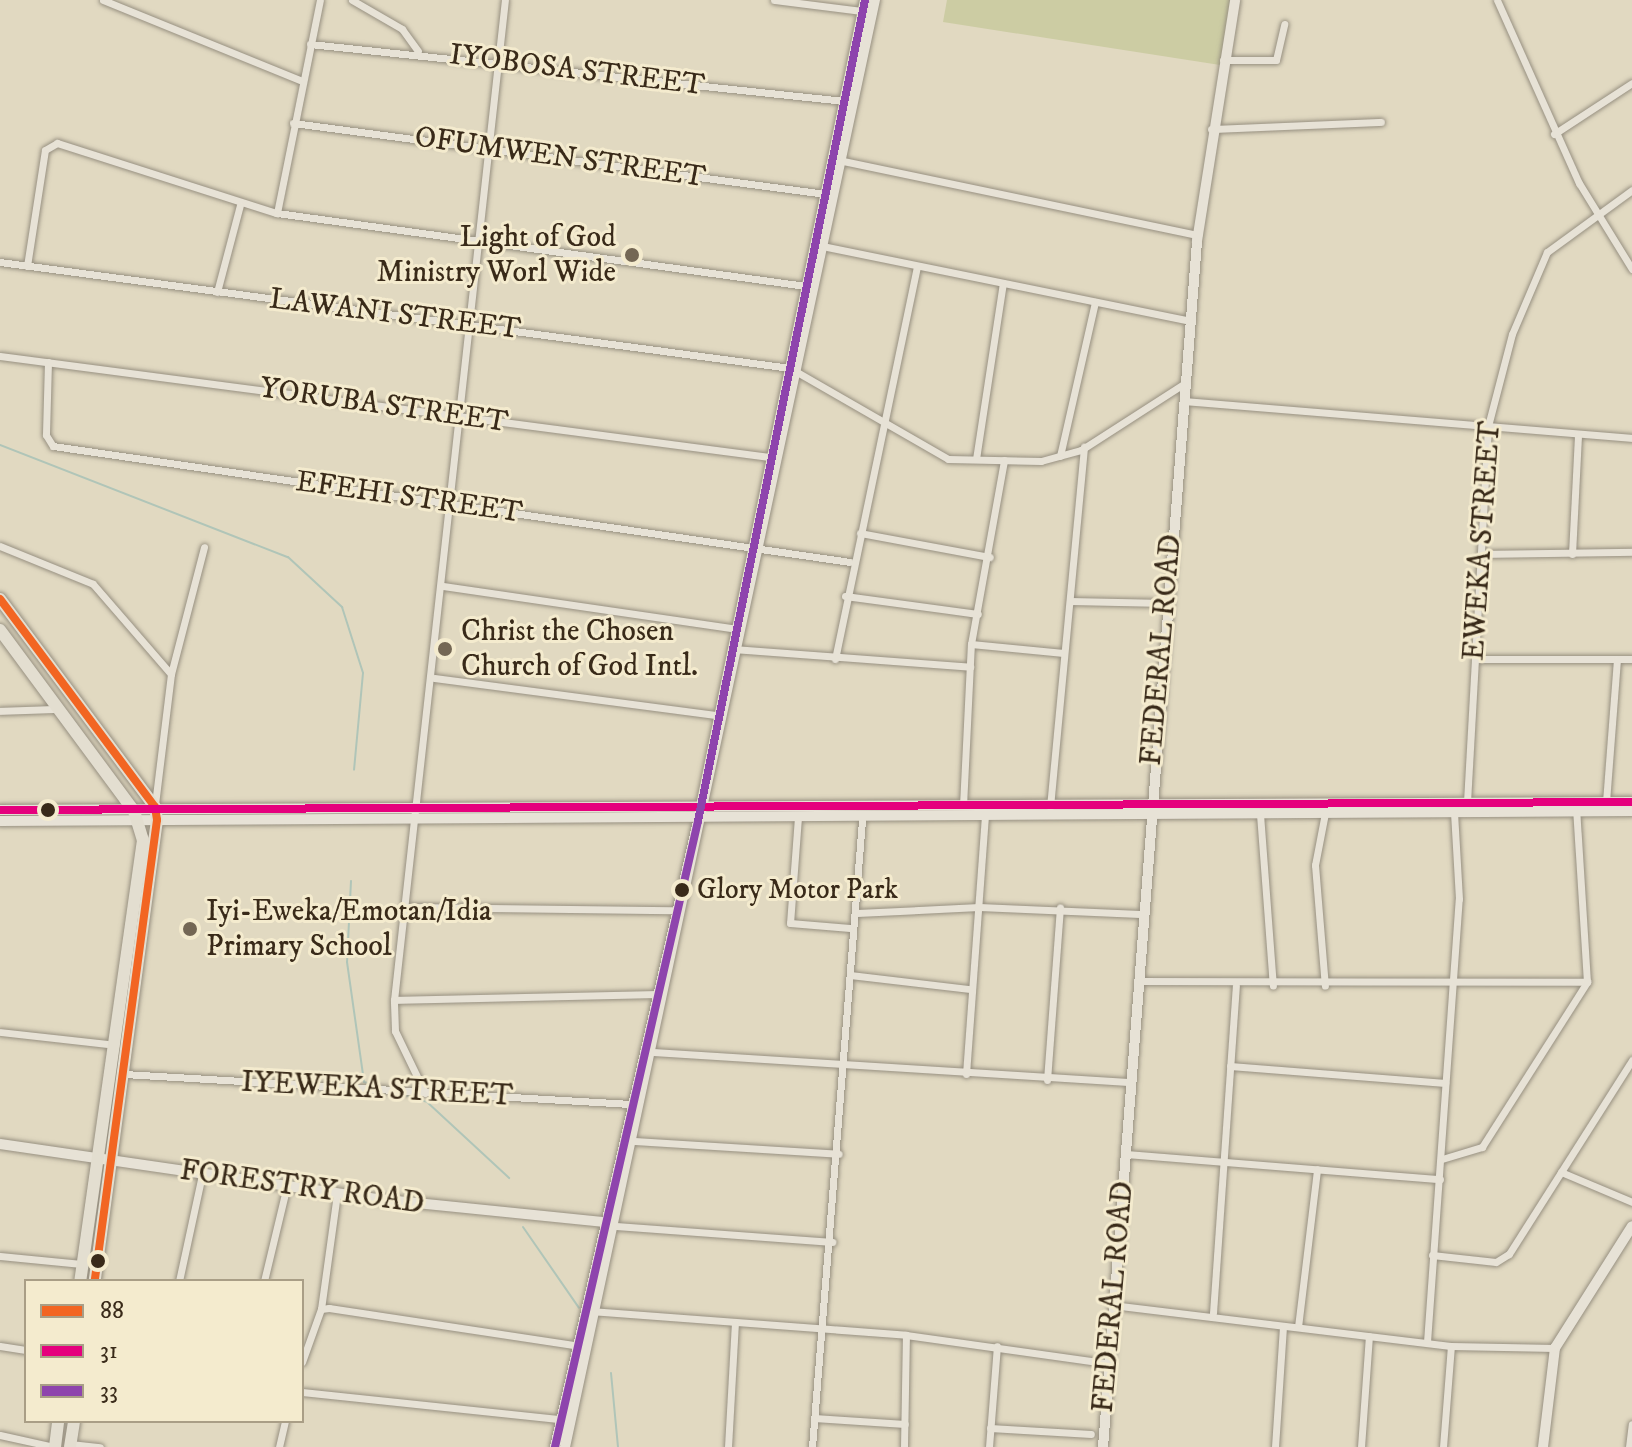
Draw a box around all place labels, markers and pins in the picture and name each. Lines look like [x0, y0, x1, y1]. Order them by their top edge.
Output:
place label: Light of God Ministry Worl Wide [376, 220, 616, 290]
marker: Light of God Ministry Worl Wide [623, 246, 641, 264]
place label: Christ the Chosen Church of God Intl. [461, 614, 698, 684]
marker: Christ the Chosen Church of God Intl. [436, 640, 454, 658]
unlabelled marker [40, 802, 56, 818]
place label: Glory Motor Park [697, 873, 898, 907]
marker: Glory Motor Park [674, 882, 690, 898]
place label: Iyi-Eweka/Emotan/Idia Primary School [206, 894, 492, 964]
marker: Iyi-Eweka/Emotan/Idia Primary School [181, 920, 199, 938]
unlabelled marker [90, 1253, 106, 1269]

